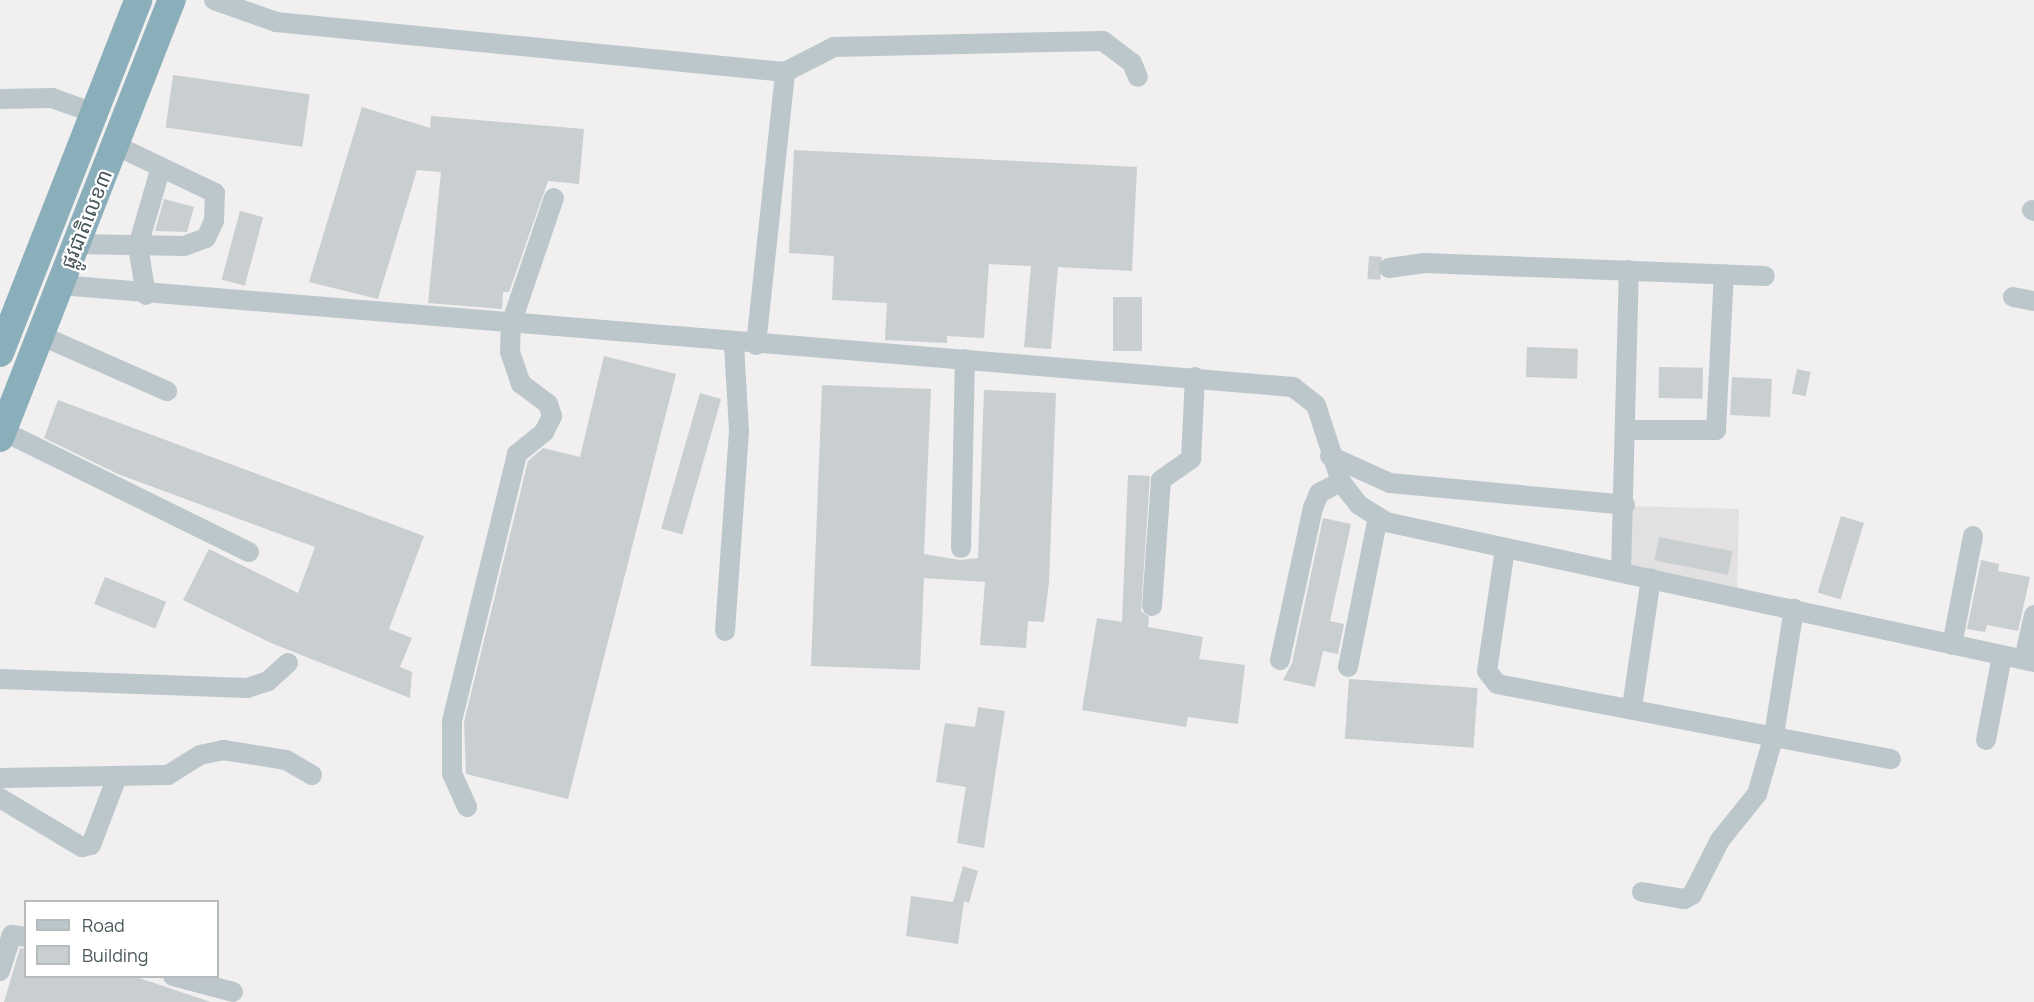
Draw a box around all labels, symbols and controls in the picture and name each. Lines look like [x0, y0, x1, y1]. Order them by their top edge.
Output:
street label: ផ្លូវជាតិលេខ៣ [55, 166, 117, 272]
legend [24, 900, 219, 978]
text: Road [82, 913, 125, 937]
text: Building [82, 943, 148, 967]

